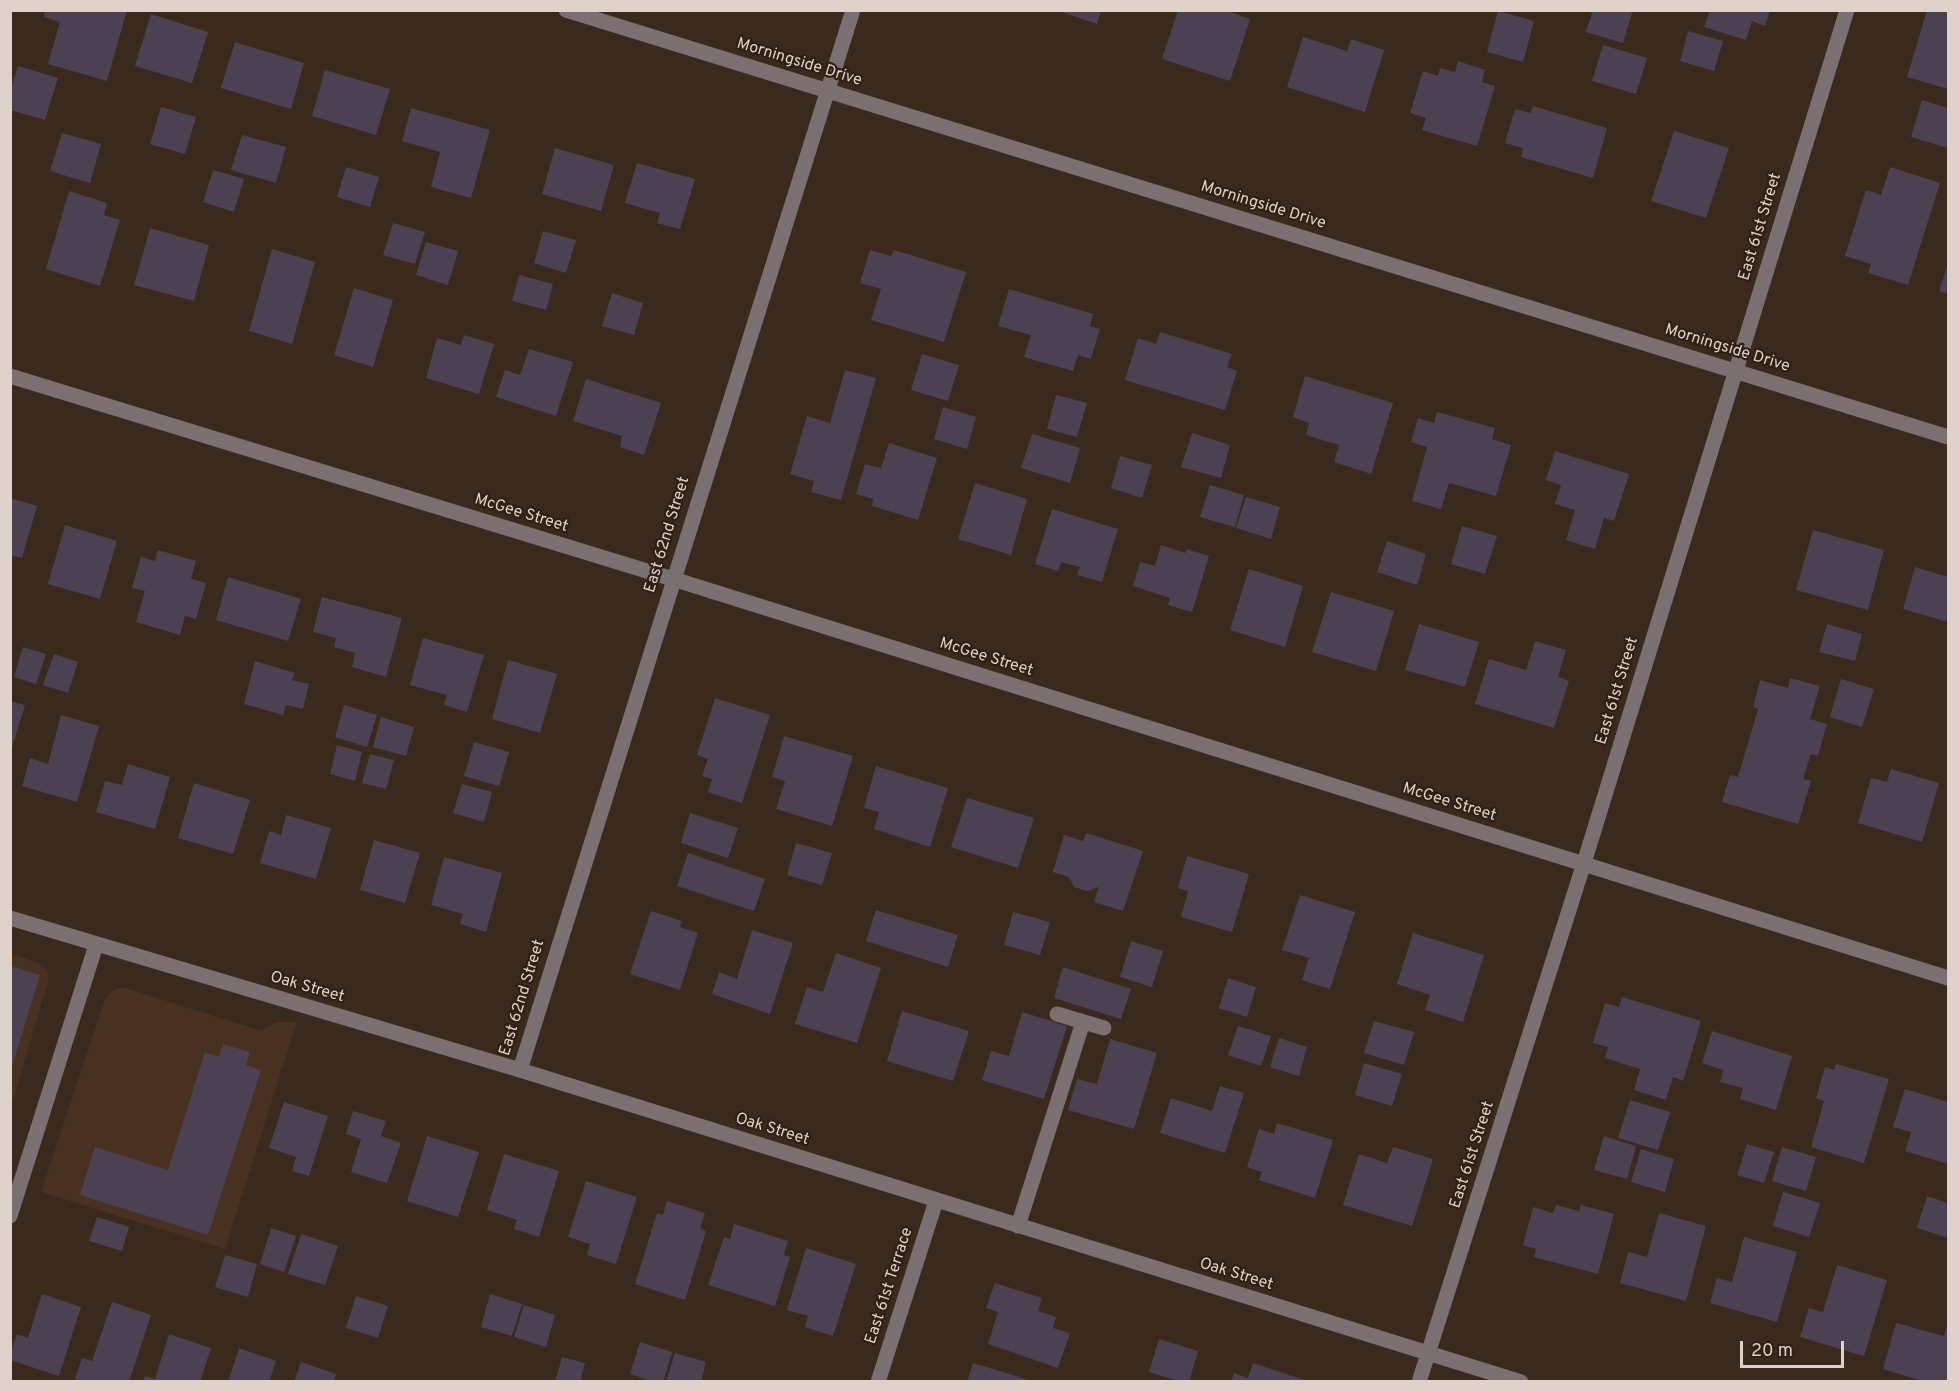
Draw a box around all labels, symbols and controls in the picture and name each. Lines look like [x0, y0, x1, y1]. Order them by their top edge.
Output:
street label: Morningside Drive [734, 35, 864, 91]
street label: East 61st Street [1736, 171, 1786, 283]
street label: Morningside Drive [1198, 178, 1328, 234]
street label: Morningside Drive [1662, 321, 1792, 377]
street label: East 62nd Street [641, 475, 695, 595]
street label: McGee Street [472, 491, 570, 537]
street label: McGee Street [937, 635, 1035, 681]
street label: East 61st Street [1593, 635, 1643, 747]
street label: McGee Street [1400, 780, 1498, 826]
street label: East 62nd Street [496, 938, 550, 1058]
street label: Oak Street [268, 968, 346, 1008]
street label: East 61st Street [1447, 1099, 1499, 1211]
street label: Oak Street [733, 1110, 811, 1150]
street label: East 61st Terrace [862, 1225, 918, 1347]
street label: Oak Street [1197, 1255, 1275, 1295]
scale bar [1743, 1329, 1846, 1367]
text: 20 m [1751, 1340, 1793, 1363]

